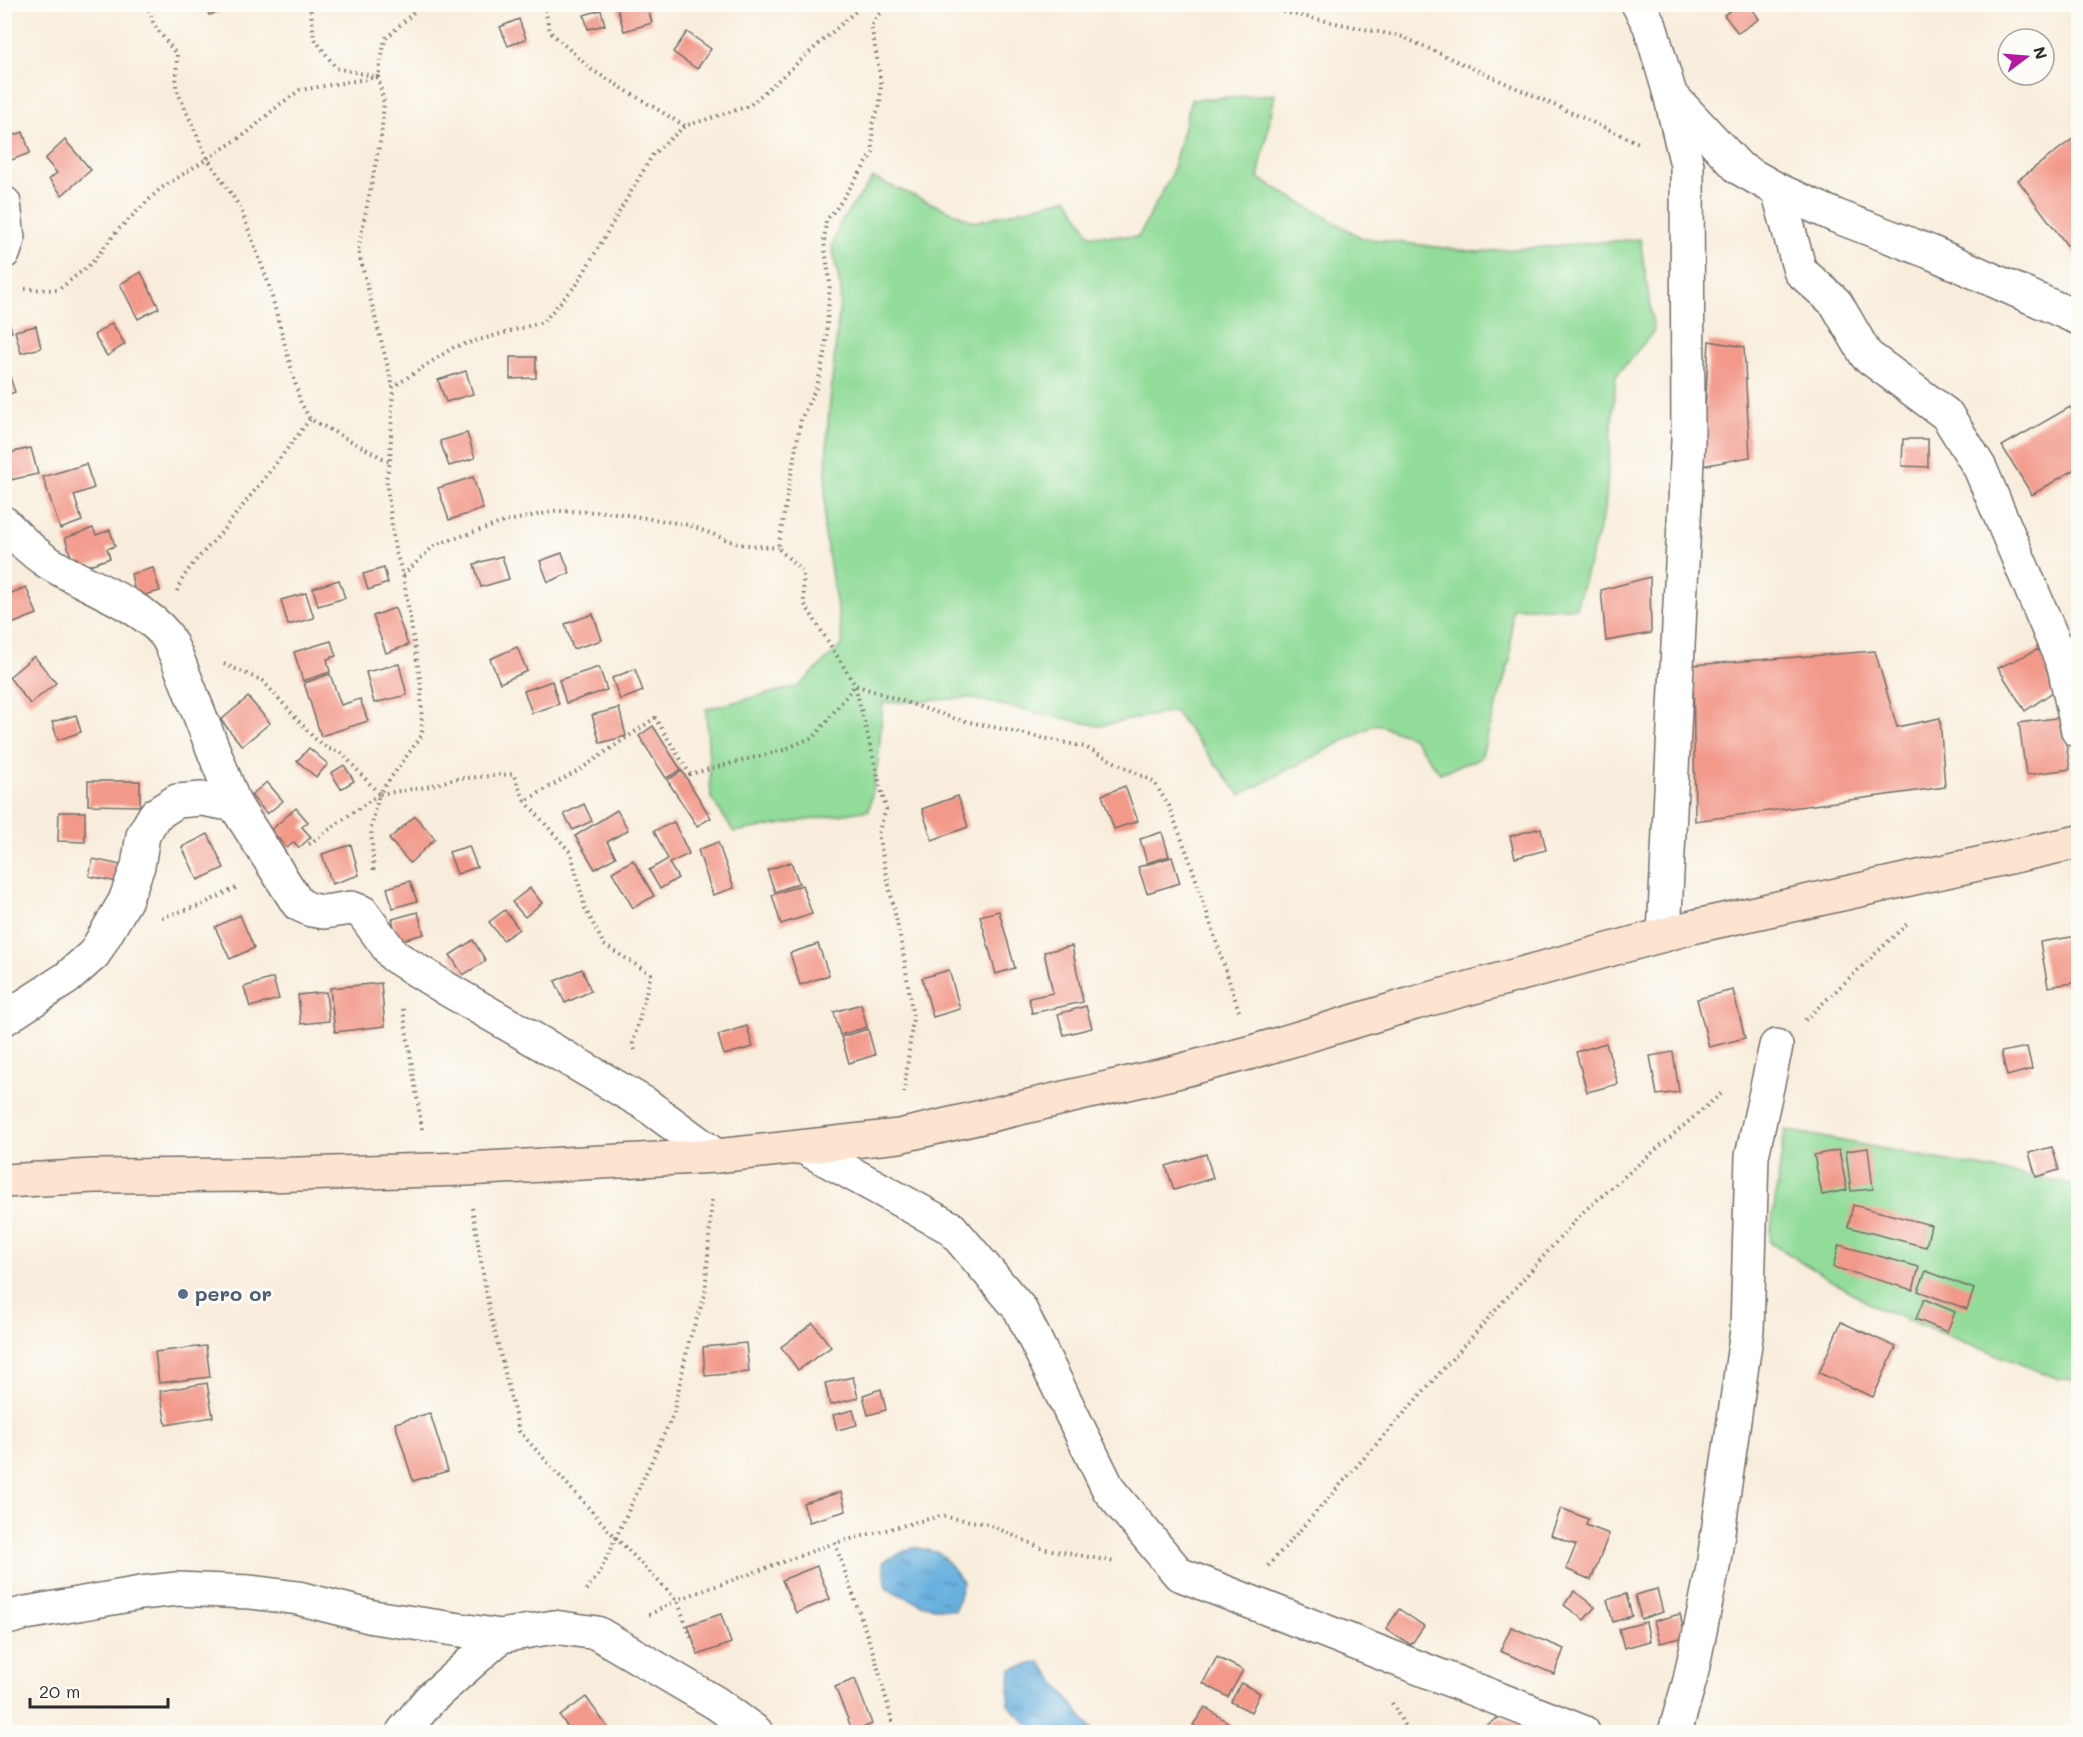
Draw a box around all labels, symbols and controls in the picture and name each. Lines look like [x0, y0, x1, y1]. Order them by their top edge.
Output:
north arrow [1996, 27, 2056, 87]
text: N [2029, 44, 2053, 61]
place label: pero or [195, 1280, 272, 1306]
marker: pero or [176, 1287, 190, 1301]
scale bar [30, 1671, 168, 1709]
text: 20 m [39, 1679, 80, 1703]

